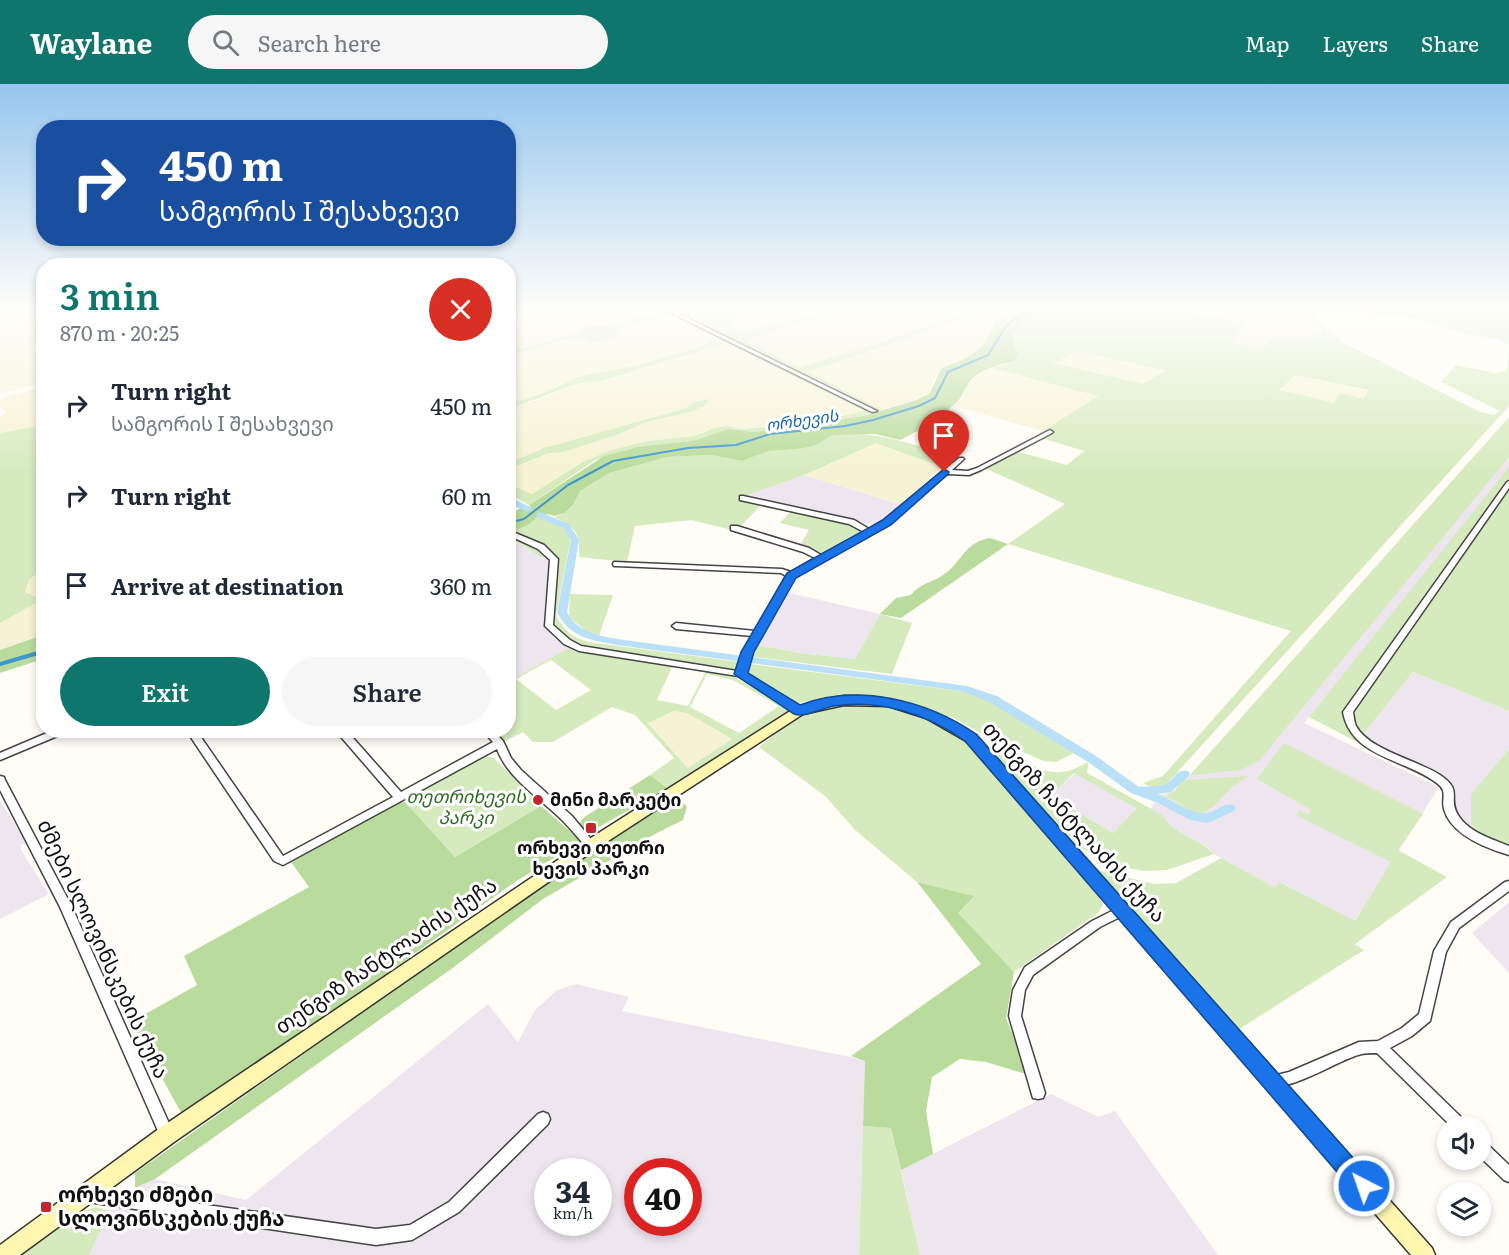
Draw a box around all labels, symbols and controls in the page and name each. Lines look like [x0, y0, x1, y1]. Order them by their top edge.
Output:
search box [188, 15, 608, 69]
text: Waylane [30, 21, 152, 63]
icon: search [209, 26, 242, 59]
text: Search here [257, 26, 381, 59]
text: Map [1245, 27, 1290, 58]
text: Layers [1323, 27, 1388, 58]
text: Share [1421, 27, 1479, 58]
text: 450 m [159, 132, 283, 194]
icon: right [60, 144, 138, 222]
text: სამგორის I შესახვევი [159, 189, 460, 229]
text: 3 min [60, 268, 160, 321]
button: close [429, 278, 492, 341]
text: 870 m · 20:25 [60, 317, 179, 347]
text: Turn right [111, 374, 231, 407]
icon: right [60, 389, 93, 422]
text: 450 m [430, 389, 492, 422]
water label: ორხევის [764, 402, 840, 436]
text: სამგორის I შესახვევი [111, 407, 334, 437]
pin [918, 410, 969, 472]
icon: arrive [927, 419, 960, 452]
icon: right [60, 479, 93, 512]
text: Turn right [111, 479, 231, 512]
text: 60 m [442, 479, 492, 512]
icon: arrive [60, 569, 93, 602]
text: Arrive at destination [111, 569, 344, 602]
text: 360 m [430, 569, 492, 602]
button: Exit [60, 657, 270, 726]
button: Share [282, 657, 492, 726]
street label: თენგიზ ჩანტლაძის ქუჩა [977, 713, 1175, 928]
park label: თეთრიხევის პარკი [406, 782, 527, 830]
place label: მინი მარკეტი [550, 785, 682, 812]
marker: მინი მარკეტი [531, 793, 545, 807]
street label: ძმები სლოვინსკების ქუჩა [31, 813, 179, 1083]
marker: ორხევი თეთრი ხევის პარკი [584, 821, 598, 835]
place label: ორხევი თეთრი ხევის პარკი [517, 833, 665, 881]
street label: თენგიზ ჩანტლაძის ქუჩა [267, 868, 502, 1040]
map controls [1437, 1116, 1491, 1236]
button: sound [1437, 1116, 1491, 1170]
position arrow [1332, 1154, 1396, 1218]
speed limit sign: 40 [624, 1158, 702, 1236]
text: 34 [556, 1168, 590, 1212]
place label: ორხევი ძმები სლოვინსკების ქუჩა [58, 1177, 285, 1232]
button: layers [1437, 1182, 1491, 1236]
marker: ორხევი ძმები სლოვინსკების ქუჩა [39, 1200, 53, 1214]
text: km/h [553, 1201, 593, 1224]

